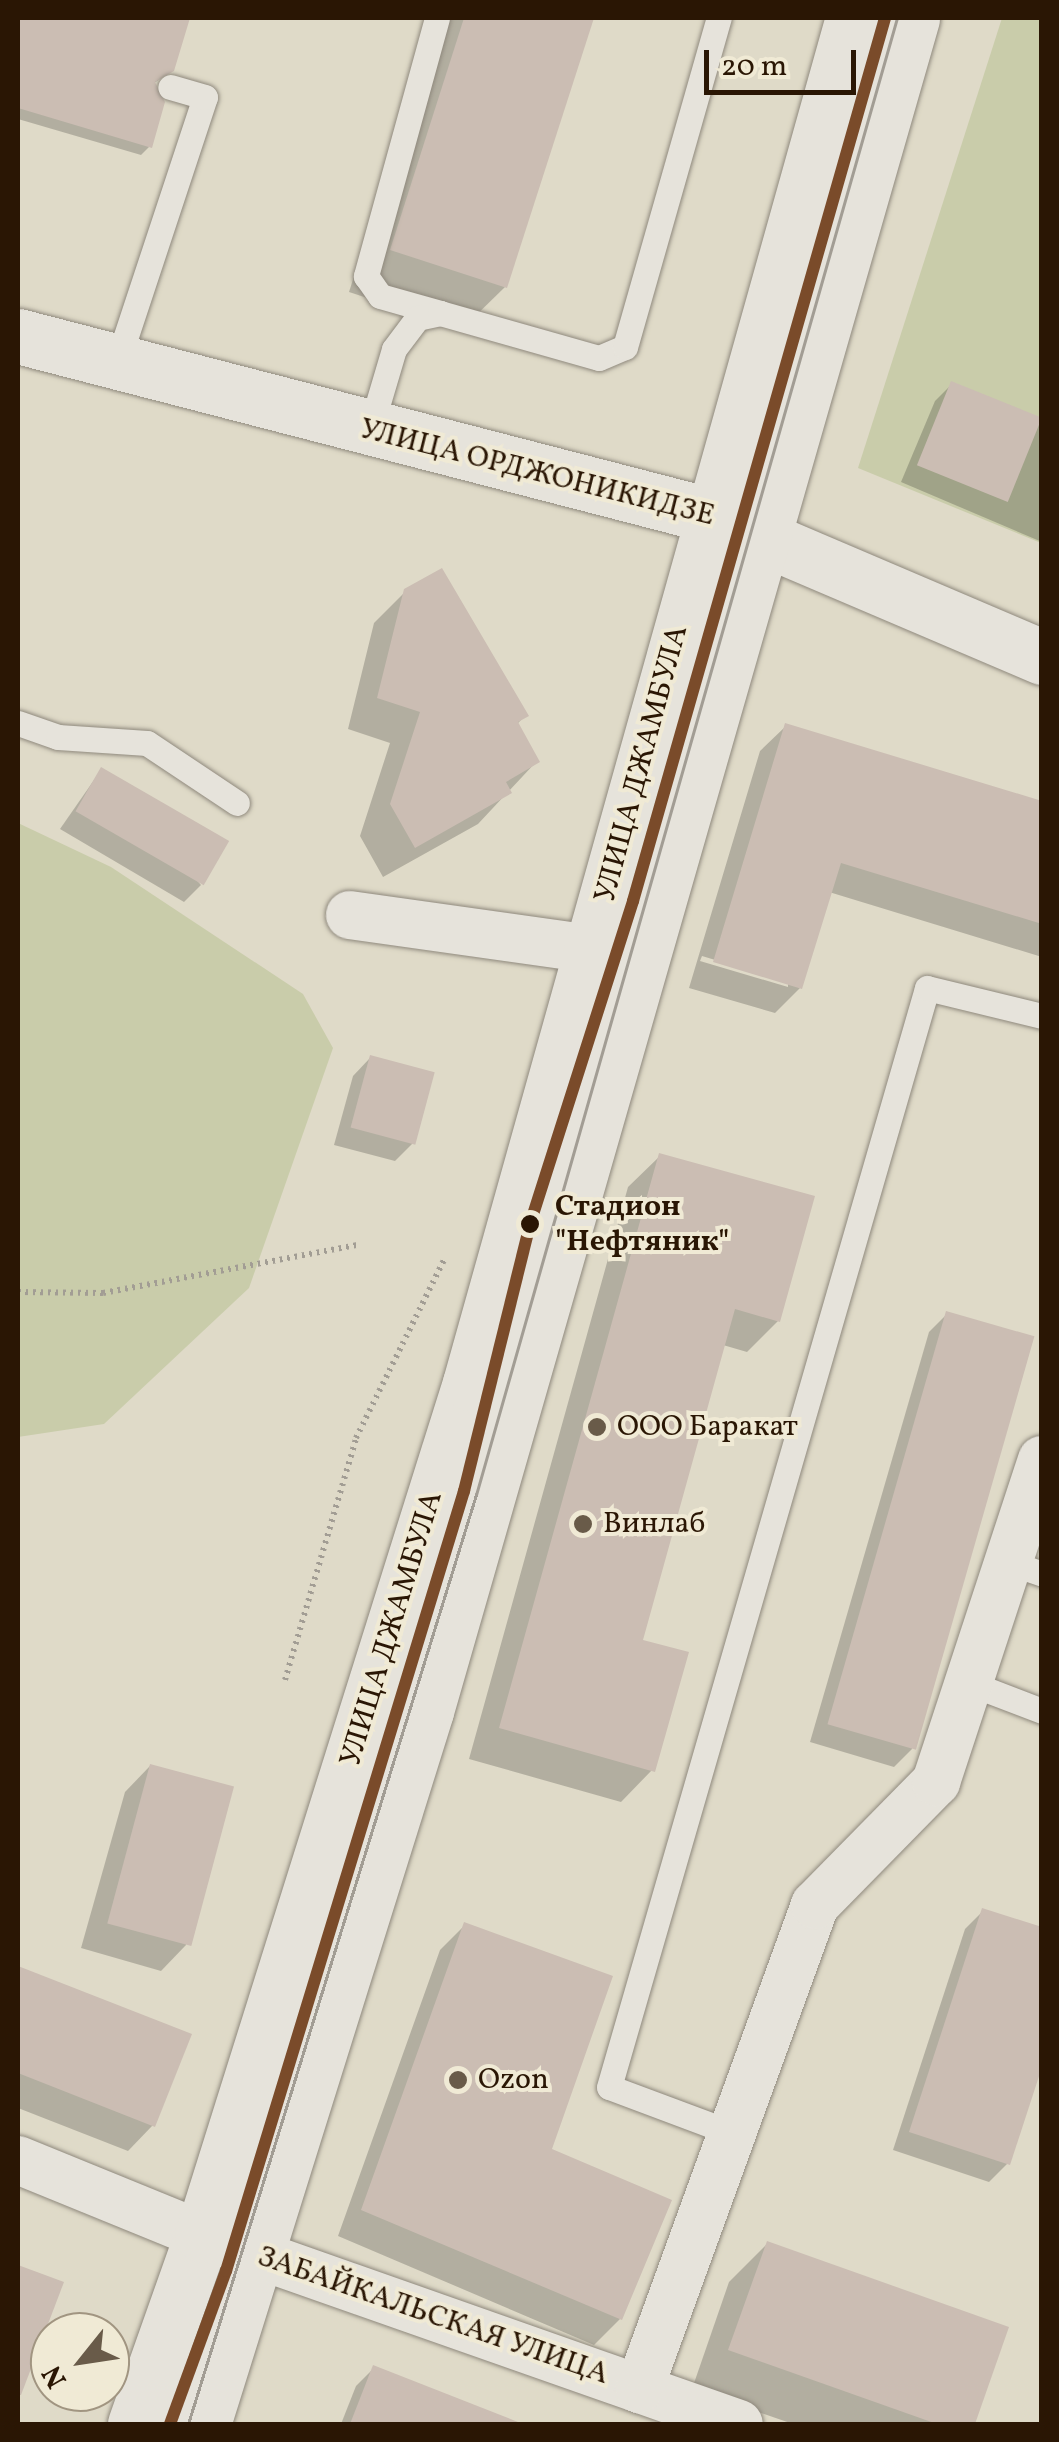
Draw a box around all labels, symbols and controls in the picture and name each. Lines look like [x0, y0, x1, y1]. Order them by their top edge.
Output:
scale bar [709, 30, 862, 92]
text: 20 m [721, 46, 787, 88]
street label: УЛИЦА ОРДЖОНИКИДЗЕ [356, 411, 718, 535]
street label: УЛИЦА ДЖАМБУЛА [588, 621, 696, 907]
place label: Стадион "Нефтяник" [555, 1189, 729, 1260]
marker: Стадион "Нефтяник" [514, 1208, 546, 1240]
place label: ООО Баракат [617, 1409, 798, 1445]
marker: ООО Баракат [586, 1416, 608, 1438]
street label: УЛИЦА ДЖАМБУЛА [333, 1487, 451, 1771]
place label: Винлаб [603, 1506, 705, 1542]
marker: Винлаб [572, 1513, 594, 1535]
place label: Ozon [478, 2062, 549, 2098]
marker: Ozon [447, 2069, 469, 2091]
street label: ЗАБАЙКАЛЬСКАЯ УЛИЦА [253, 2239, 613, 2393]
north arrow [30, 2312, 130, 2412]
text: N [33, 2358, 77, 2395]

